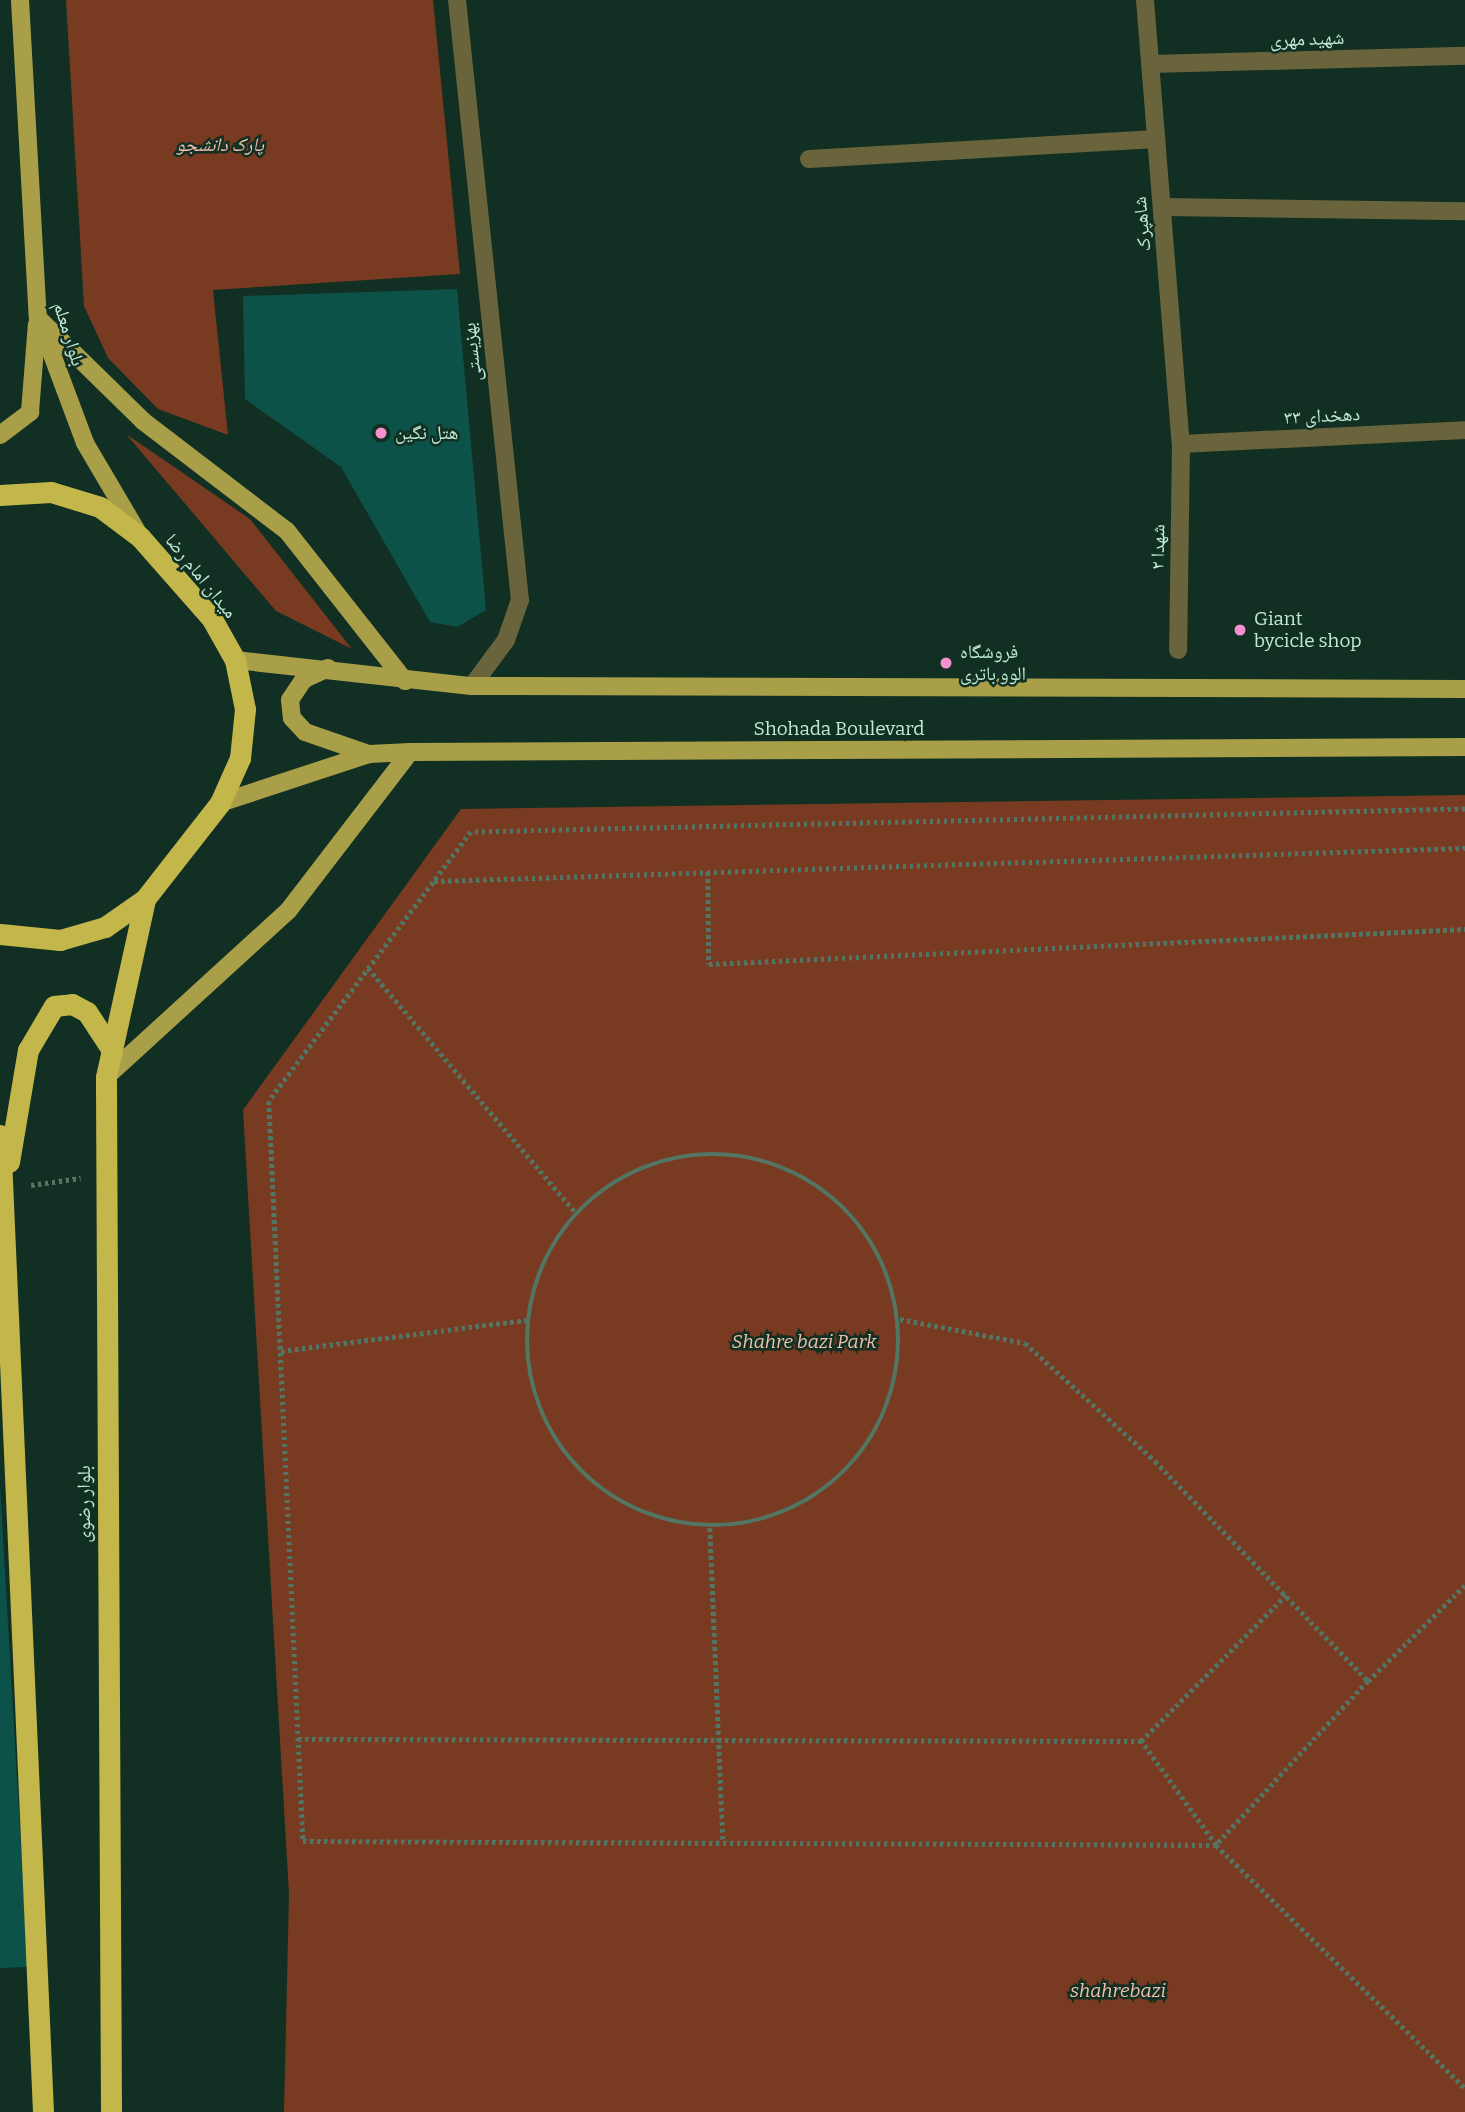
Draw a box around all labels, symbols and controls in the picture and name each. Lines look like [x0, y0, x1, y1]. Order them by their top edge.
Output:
street label: شهید مهری [1269, 26, 1345, 52]
park label: پارک دانشجو [176, 134, 264, 156]
street label: شاهپرک [1128, 196, 1156, 252]
street label: بلوار معلم [49, 299, 89, 369]
street label: بهزیستی [458, 321, 486, 383]
street label: دهخدای ۳۳ [1283, 403, 1361, 429]
place label: هتل نگین [395, 422, 458, 444]
marker: هتل نگین [373, 425, 389, 441]
street label: شهدا ۲ [1146, 524, 1170, 570]
street label: میدان امام رضا [160, 529, 242, 623]
place label: Giant bycicle shop [1254, 608, 1362, 652]
marker: Giant bycicle shop [1232, 622, 1248, 638]
place label: فروشگاه الوو باتری [960, 641, 1026, 685]
marker: فروشگاه الوو باتری [938, 655, 954, 671]
street label: Shohada Boulevard [753, 718, 925, 740]
park label: Shahre bazi Park [731, 1331, 877, 1353]
street label: بلوار رضوی [73, 1465, 95, 1543]
park label: shahrebazi [1070, 1980, 1166, 2002]

